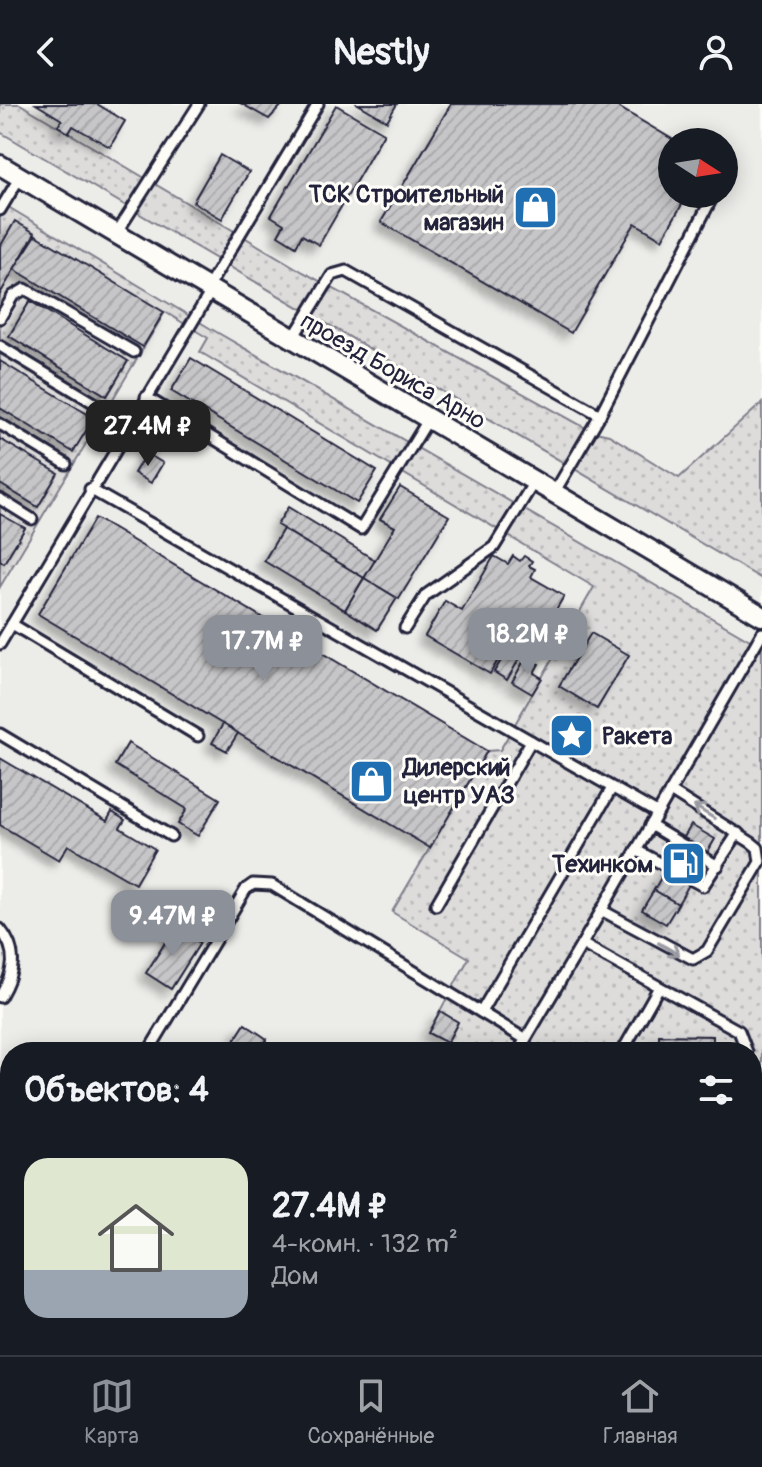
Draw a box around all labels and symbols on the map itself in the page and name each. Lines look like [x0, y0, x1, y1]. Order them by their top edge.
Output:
north arrow [658, 128, 738, 208]
place label: ТСК Строительный магазин [308, 180, 504, 237]
shop icon: ТСК Строительный магазин [511, 184, 559, 232]
street label: проезд Бориса Арно [295, 306, 491, 436]
pin: 27.4M ₽ [74, 400, 222, 468]
pin: 18.2M ₽ [454, 608, 602, 676]
pin: 17.7M ₽ [189, 615, 337, 683]
place icon: Ракета [547, 712, 595, 760]
place label: Ракета [602, 722, 673, 751]
place label: Дилерский центр УАЗ [401, 753, 515, 810]
shop icon: Дилерский центр УАЗ [348, 757, 396, 805]
one-way arrow [693, 804, 716, 820]
fuel station icon: Техинком [660, 840, 708, 888]
place label: Техинком [551, 850, 653, 879]
pin: 9.47M ₽ [99, 890, 247, 958]
one-way arrow [657, 941, 680, 957]

